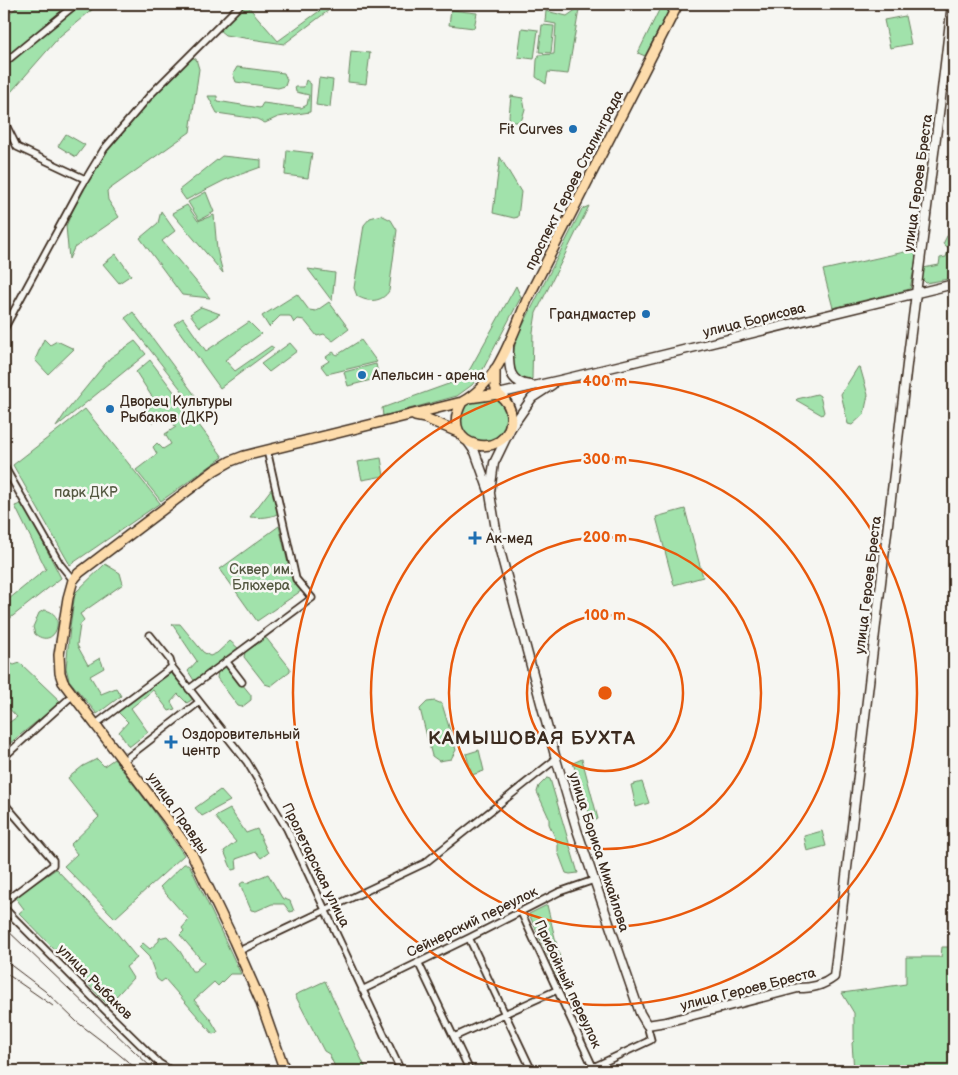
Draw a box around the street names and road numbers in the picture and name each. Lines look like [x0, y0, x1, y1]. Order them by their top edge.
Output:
street label: проспект Героев Сталинграда [521, 87, 627, 273]
street label: улица Героев Бреста [900, 112, 936, 253]
street label: улица Борисова [701, 299, 808, 341]
street label: улица Героев Бреста [851, 514, 885, 655]
street label: улица Правды [144, 769, 212, 857]
street label: улица Бориса Михайлова [565, 770, 633, 935]
street label: Пролетарская улица [278, 800, 354, 931]
street label: Сейнерский переулок [404, 883, 541, 961]
street label: Прибойный переулок [531, 917, 605, 1051]
street label: улица Рыбаков [54, 941, 137, 1024]
street label: улица Героев Бреста [679, 964, 818, 1014]

